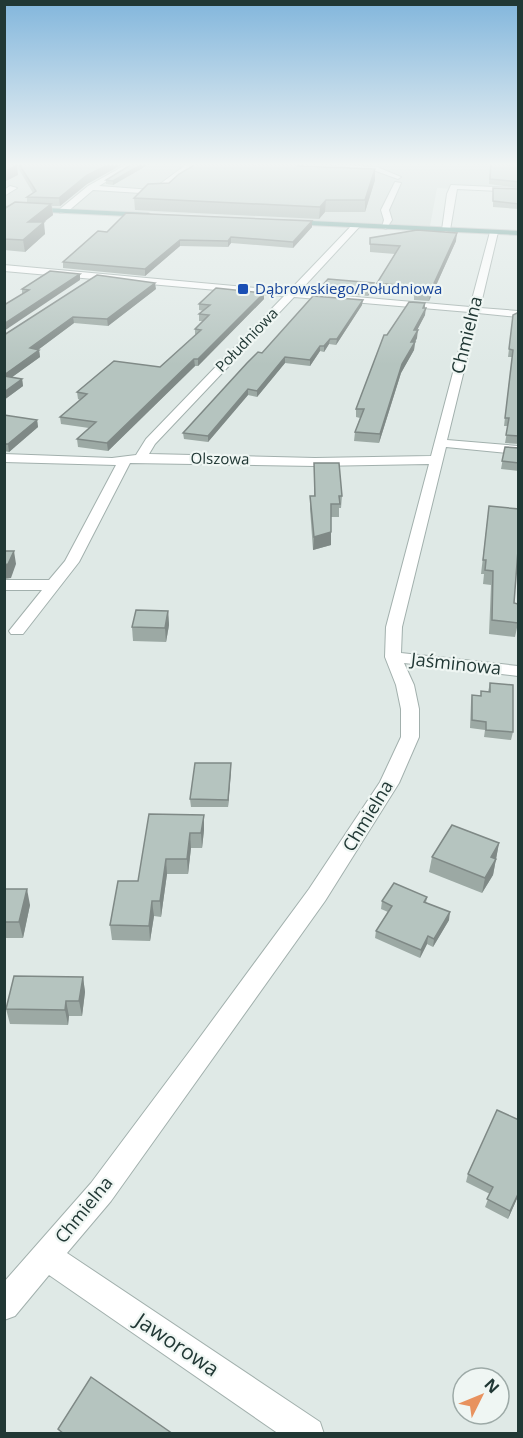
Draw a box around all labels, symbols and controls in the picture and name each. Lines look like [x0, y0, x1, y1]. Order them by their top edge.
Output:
place label: Dąbrowskiego/Południowa [255, 278, 442, 298]
marker: Dąbrowskiego/Południowa [236, 282, 250, 296]
street label: Chmielna [445, 293, 487, 376]
street label: Południowa [211, 303, 282, 376]
street label: Olszowa [191, 447, 250, 469]
street label: Jaśminowa [408, 646, 502, 680]
street label: Chmielna [336, 775, 398, 856]
street label: Chmielna [49, 1171, 117, 1248]
street label: Jaworowa [129, 1305, 225, 1382]
north arrow [451, 1366, 511, 1426]
text: N [479, 1374, 504, 1398]

